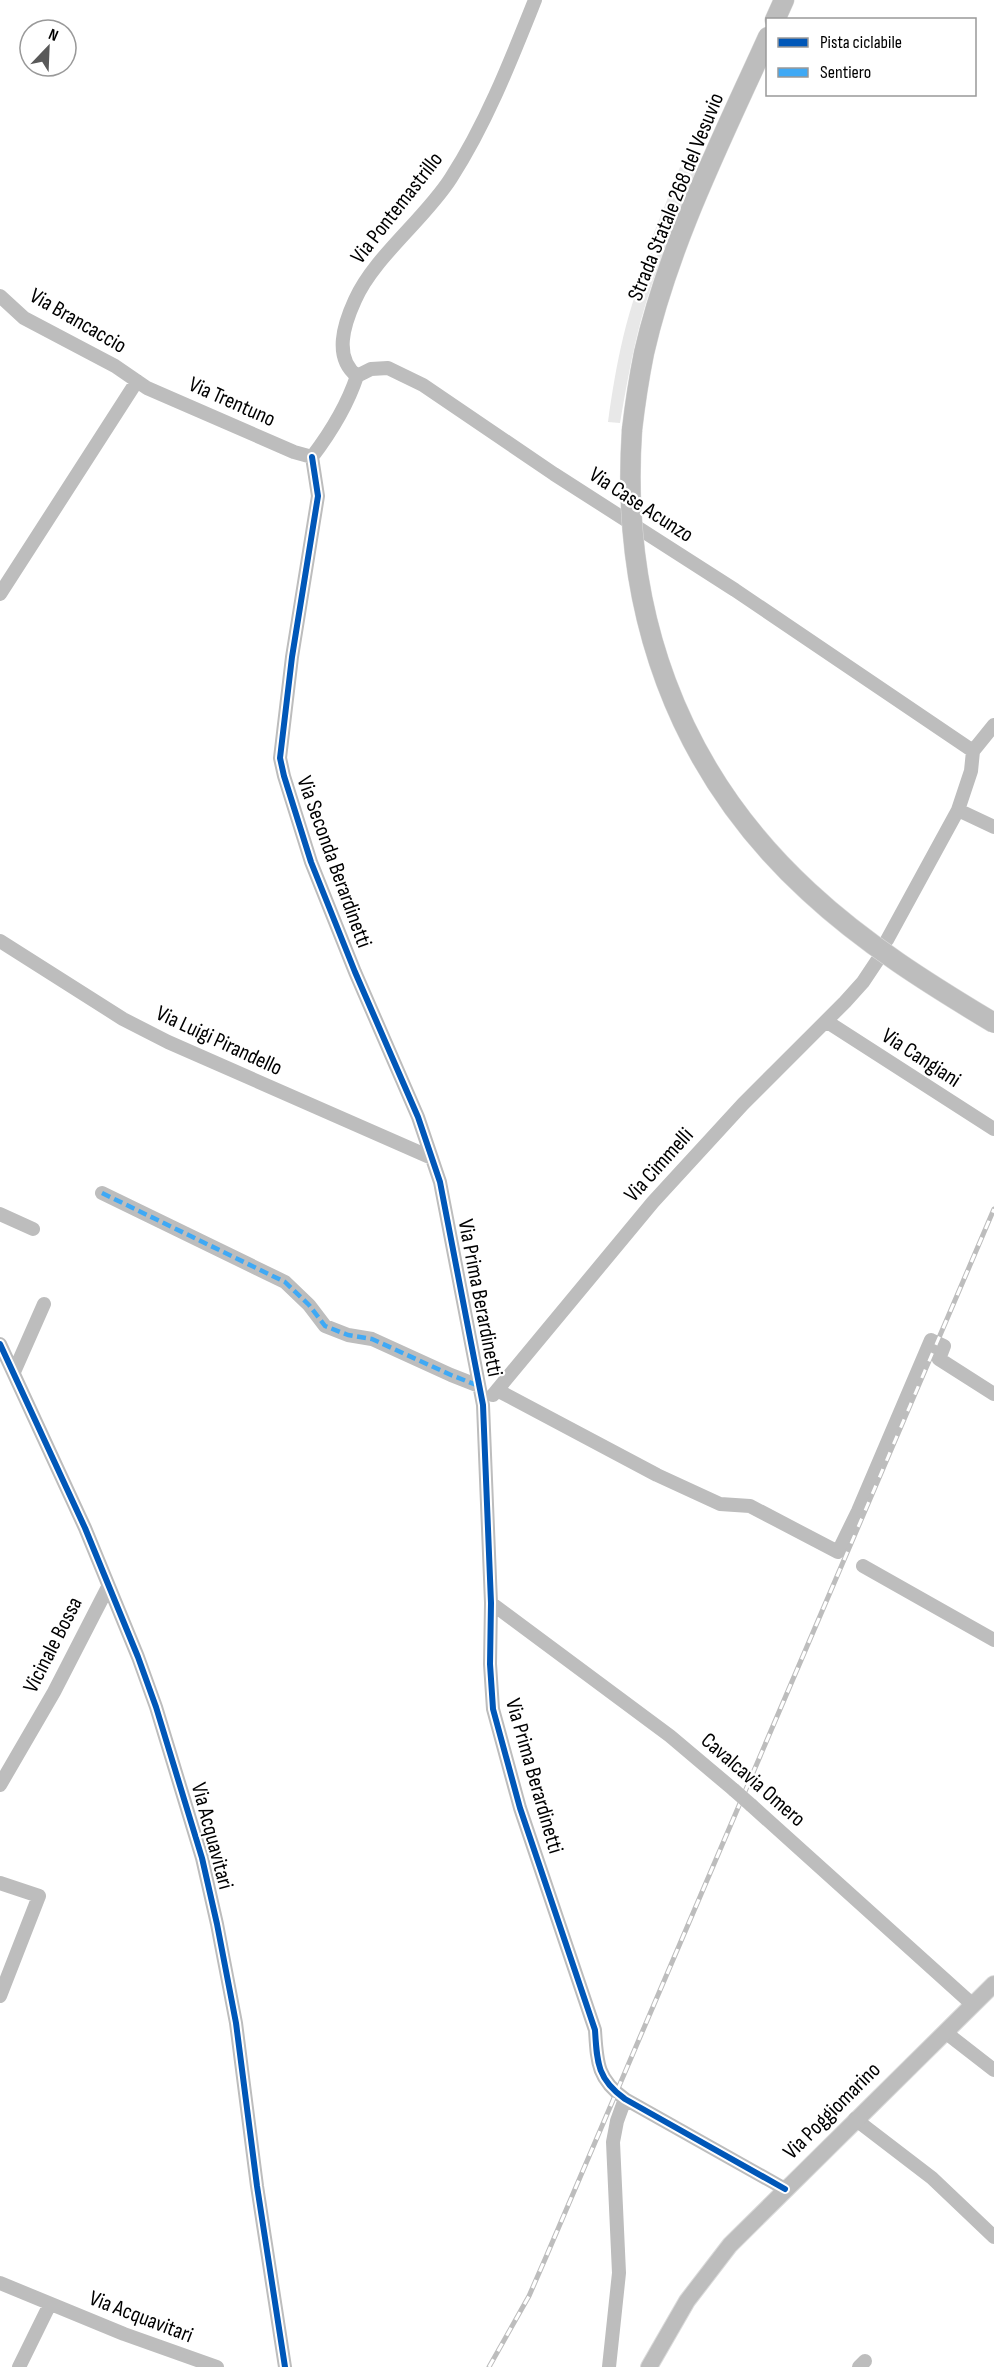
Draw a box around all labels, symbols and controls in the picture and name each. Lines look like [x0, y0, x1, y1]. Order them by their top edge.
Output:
north arrow [18, 18, 78, 78]
legend [766, 18, 976, 96]
text: N [46, 25, 61, 46]
text: Pista ciclabile [820, 32, 902, 53]
text: Sentiero [820, 62, 871, 83]
street label: Strada Statale 268 del Vesuvio [622, 89, 730, 305]
street label: Via Pontemastrillo [345, 147, 449, 269]
street label: Via Brancaccio [25, 282, 131, 360]
street label: Via Trentuno [184, 371, 280, 433]
street label: Via Case Acunzo [584, 461, 698, 549]
street label: Via Seconda Berardinetti [290, 773, 378, 951]
street label: Via Luigi Pirandello [152, 1000, 286, 1082]
street label: Via Cangiani [876, 1022, 966, 1094]
street label: Via Cimmelli [619, 1122, 699, 1208]
street label: Via Prima Berardinetti [452, 1217, 508, 1379]
street label: Vicinale Bossa [17, 1593, 89, 1697]
street label: Via Prima Berardinetti [499, 1696, 569, 1856]
street label: Cavalcavia Omero [695, 1727, 811, 1833]
street label: Via Acquavitari [185, 1780, 239, 1892]
street label: Via Poggiomarino [778, 2057, 886, 2165]
street label: Via Acquavitari [85, 2285, 197, 2349]

